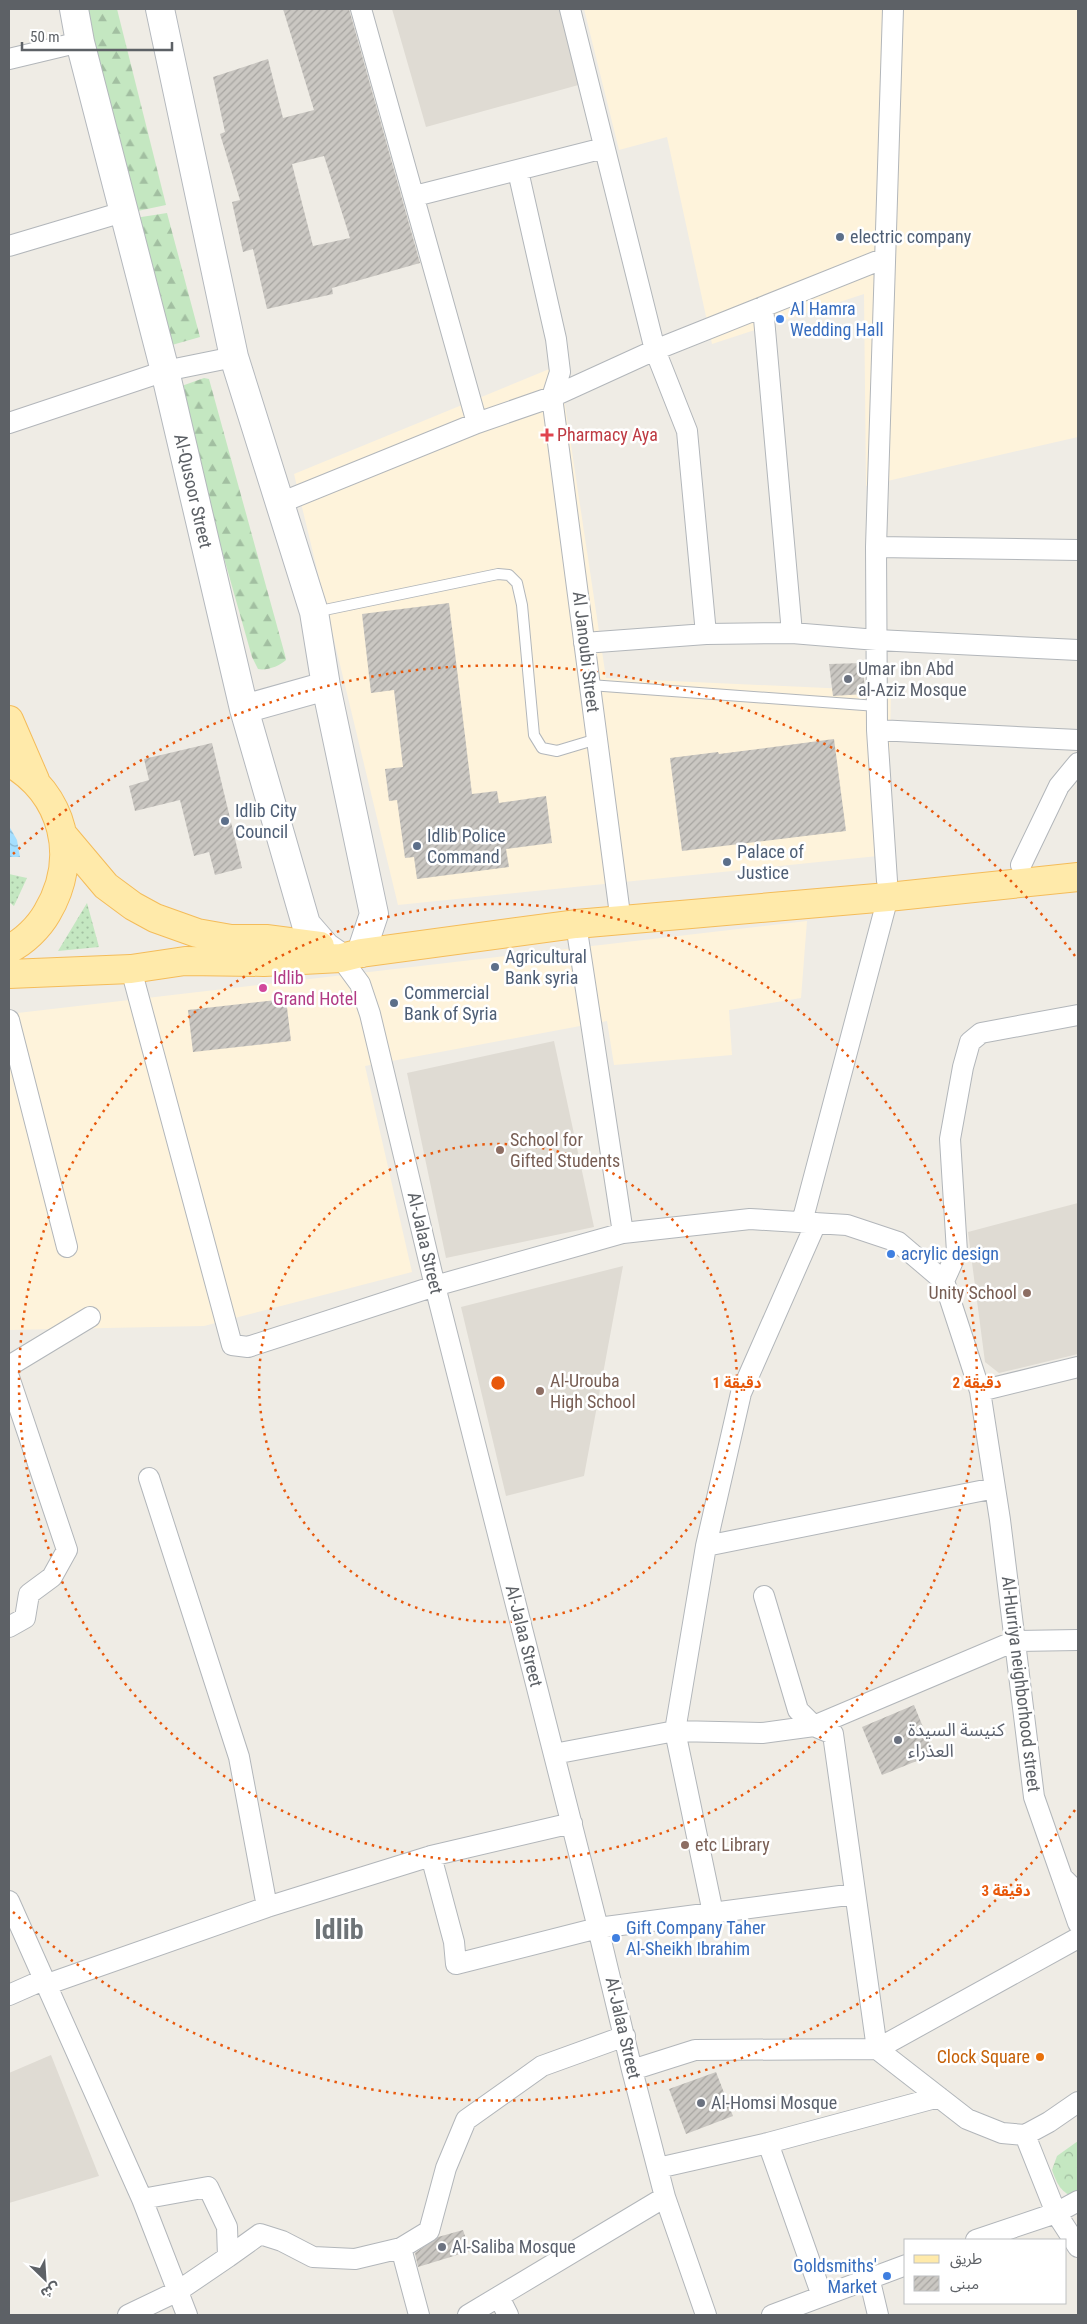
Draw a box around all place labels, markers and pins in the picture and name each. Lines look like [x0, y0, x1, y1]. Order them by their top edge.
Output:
place label: electric company [850, 226, 972, 247]
marker: electric company [834, 231, 846, 243]
place label: Al Hamra Wedding Hall [790, 298, 884, 340]
marker: Al Hamra Wedding Hall [774, 313, 786, 325]
place label: Pharmacy Aya [557, 424, 658, 445]
marker: Pharmacy Aya [541, 429, 553, 441]
place label: Umar ibn Abd al-Aziz Mosque [858, 658, 967, 700]
marker: Umar ibn Abd al-Aziz Mosque [842, 673, 854, 685]
place label: Idlib City Council [235, 800, 297, 842]
marker: Idlib City Council [219, 815, 231, 827]
place label: Idlib Police Command [427, 825, 506, 867]
marker: Idlib Police Command [411, 840, 423, 852]
place label: Palace of Justice [737, 841, 804, 883]
marker: Palace of Justice [721, 856, 733, 868]
place label: Agricultural Bank syria [505, 946, 587, 988]
marker: Agricultural Bank syria [489, 961, 501, 973]
place label: Idlib Grand Hotel [273, 967, 357, 1009]
marker: Idlib Grand Hotel [257, 982, 269, 994]
place label: Commercial Bank of Syria [404, 982, 497, 1024]
marker: Commercial Bank of Syria [388, 997, 400, 1009]
place label: School for Gifted Students [510, 1129, 620, 1171]
marker: School for Gifted Students [494, 1144, 506, 1156]
place label: acrylic design [901, 1243, 999, 1264]
marker: acrylic design [885, 1248, 897, 1260]
place label: Unity School [929, 1282, 1017, 1303]
marker: Unity School [1021, 1287, 1033, 1299]
place label: Al-Urouba High School [550, 1370, 636, 1412]
centre of rings [489, 1374, 507, 1392]
marker: Al-Urouba High School [534, 1385, 546, 1397]
place label: كنيسة السيدة العذراء [908, 1719, 1005, 1762]
marker: كنيسة السيدة العذراء [892, 1734, 904, 1746]
place label: etc Library [695, 1834, 770, 1855]
marker: etc Library [679, 1839, 691, 1851]
place label: Gift Company Taher Al-Sheikh Ibrahim [626, 1917, 766, 1959]
marker: Gift Company Taher Al-Sheikh Ibrahim [610, 1932, 622, 1944]
place label: Clock Square [937, 2046, 1030, 2067]
marker: Clock Square [1034, 2051, 1046, 2063]
place label: Al-Homsi Mosque [711, 2092, 837, 2113]
marker: Al-Homsi Mosque [695, 2097, 707, 2109]
place label: Al-Saliba Mosque [452, 2236, 576, 2257]
marker: Al-Saliba Mosque [436, 2241, 448, 2253]
place label: Goldsmiths' Market [793, 2255, 877, 2297]
marker: Goldsmiths' Market [881, 2270, 893, 2282]

